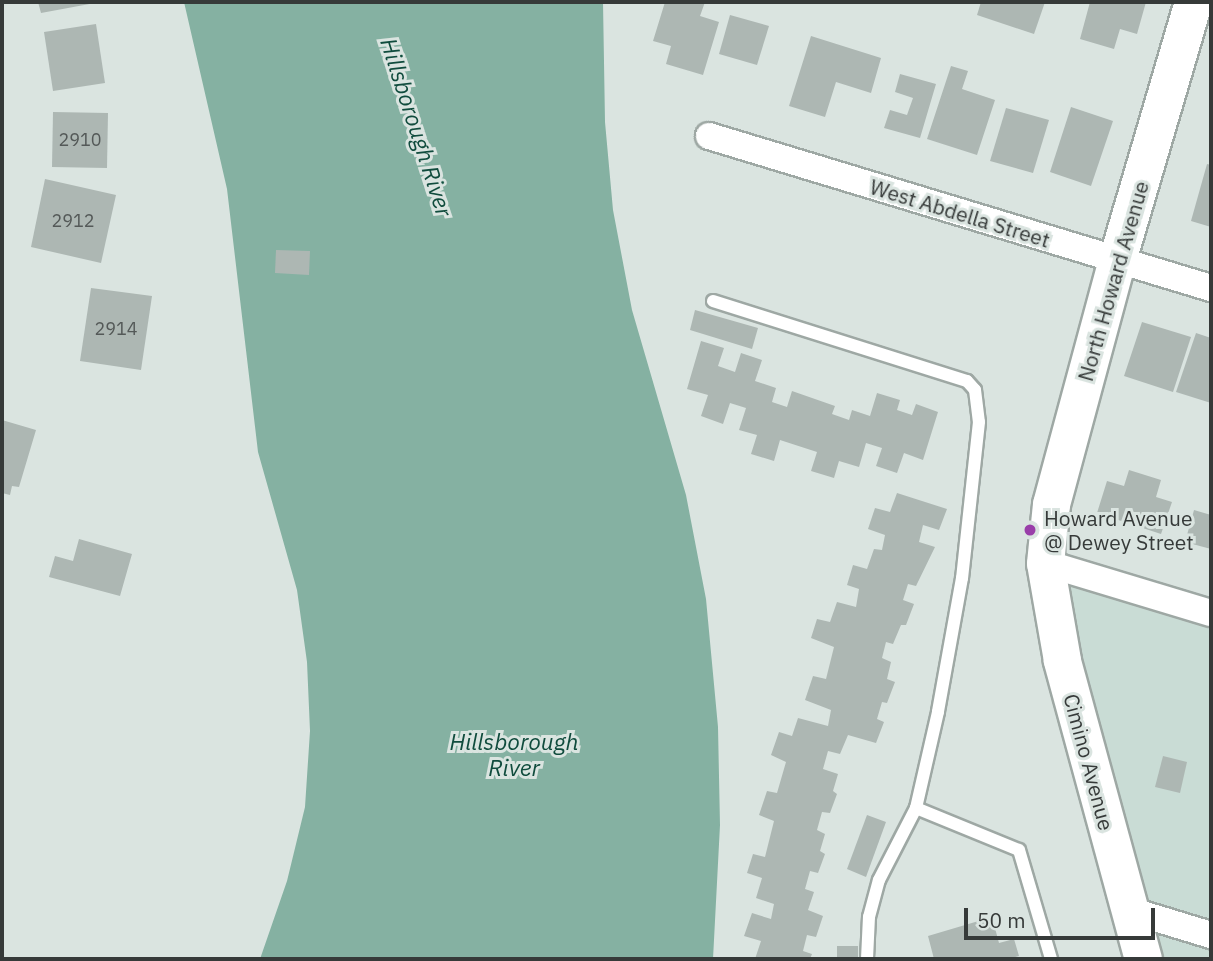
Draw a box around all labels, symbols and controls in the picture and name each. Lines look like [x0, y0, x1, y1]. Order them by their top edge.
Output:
water label: Hillsborough River [375, 34, 459, 220]
house number: 2910 [58, 129, 102, 151]
street label: West Abdella Street [867, 174, 1053, 252]
street label: North Howard Avenue [1072, 178, 1154, 384]
house number: 2912 [51, 210, 95, 232]
house number: 2914 [94, 318, 138, 340]
place label: Howard Avenue @ Dewey Street [1044, 505, 1194, 555]
marker: Howard Avenue @ Dewey Street [1022, 522, 1038, 538]
street label: Cimino Avenue [1059, 691, 1119, 833]
water label: Hillsborough River [450, 727, 578, 781]
scale bar [968, 894, 1159, 938]
text: 50 m [977, 906, 1026, 934]

